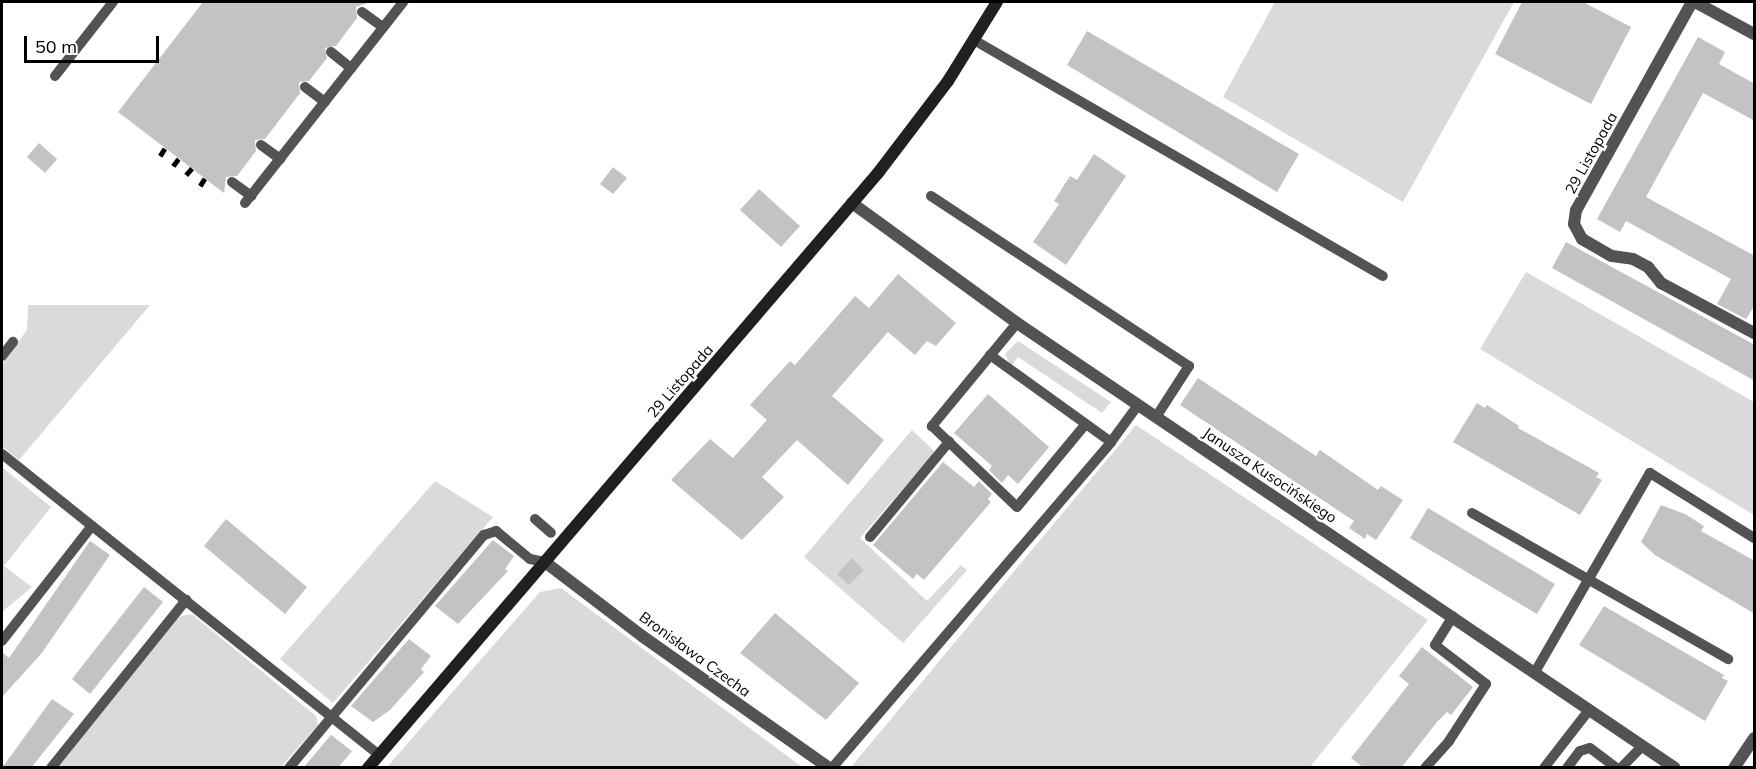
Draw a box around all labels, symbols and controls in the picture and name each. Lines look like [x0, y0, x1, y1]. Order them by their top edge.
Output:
scale bar [27, 24, 162, 62]
text: 50 m [35, 35, 77, 58]
street label: 29 Listopada [1561, 109, 1621, 197]
street label: 29 Listopada [643, 341, 717, 421]
street label: Janusza Kusocińskiego [1200, 423, 1340, 527]
street label: Bronisława Czecha [636, 608, 754, 700]

